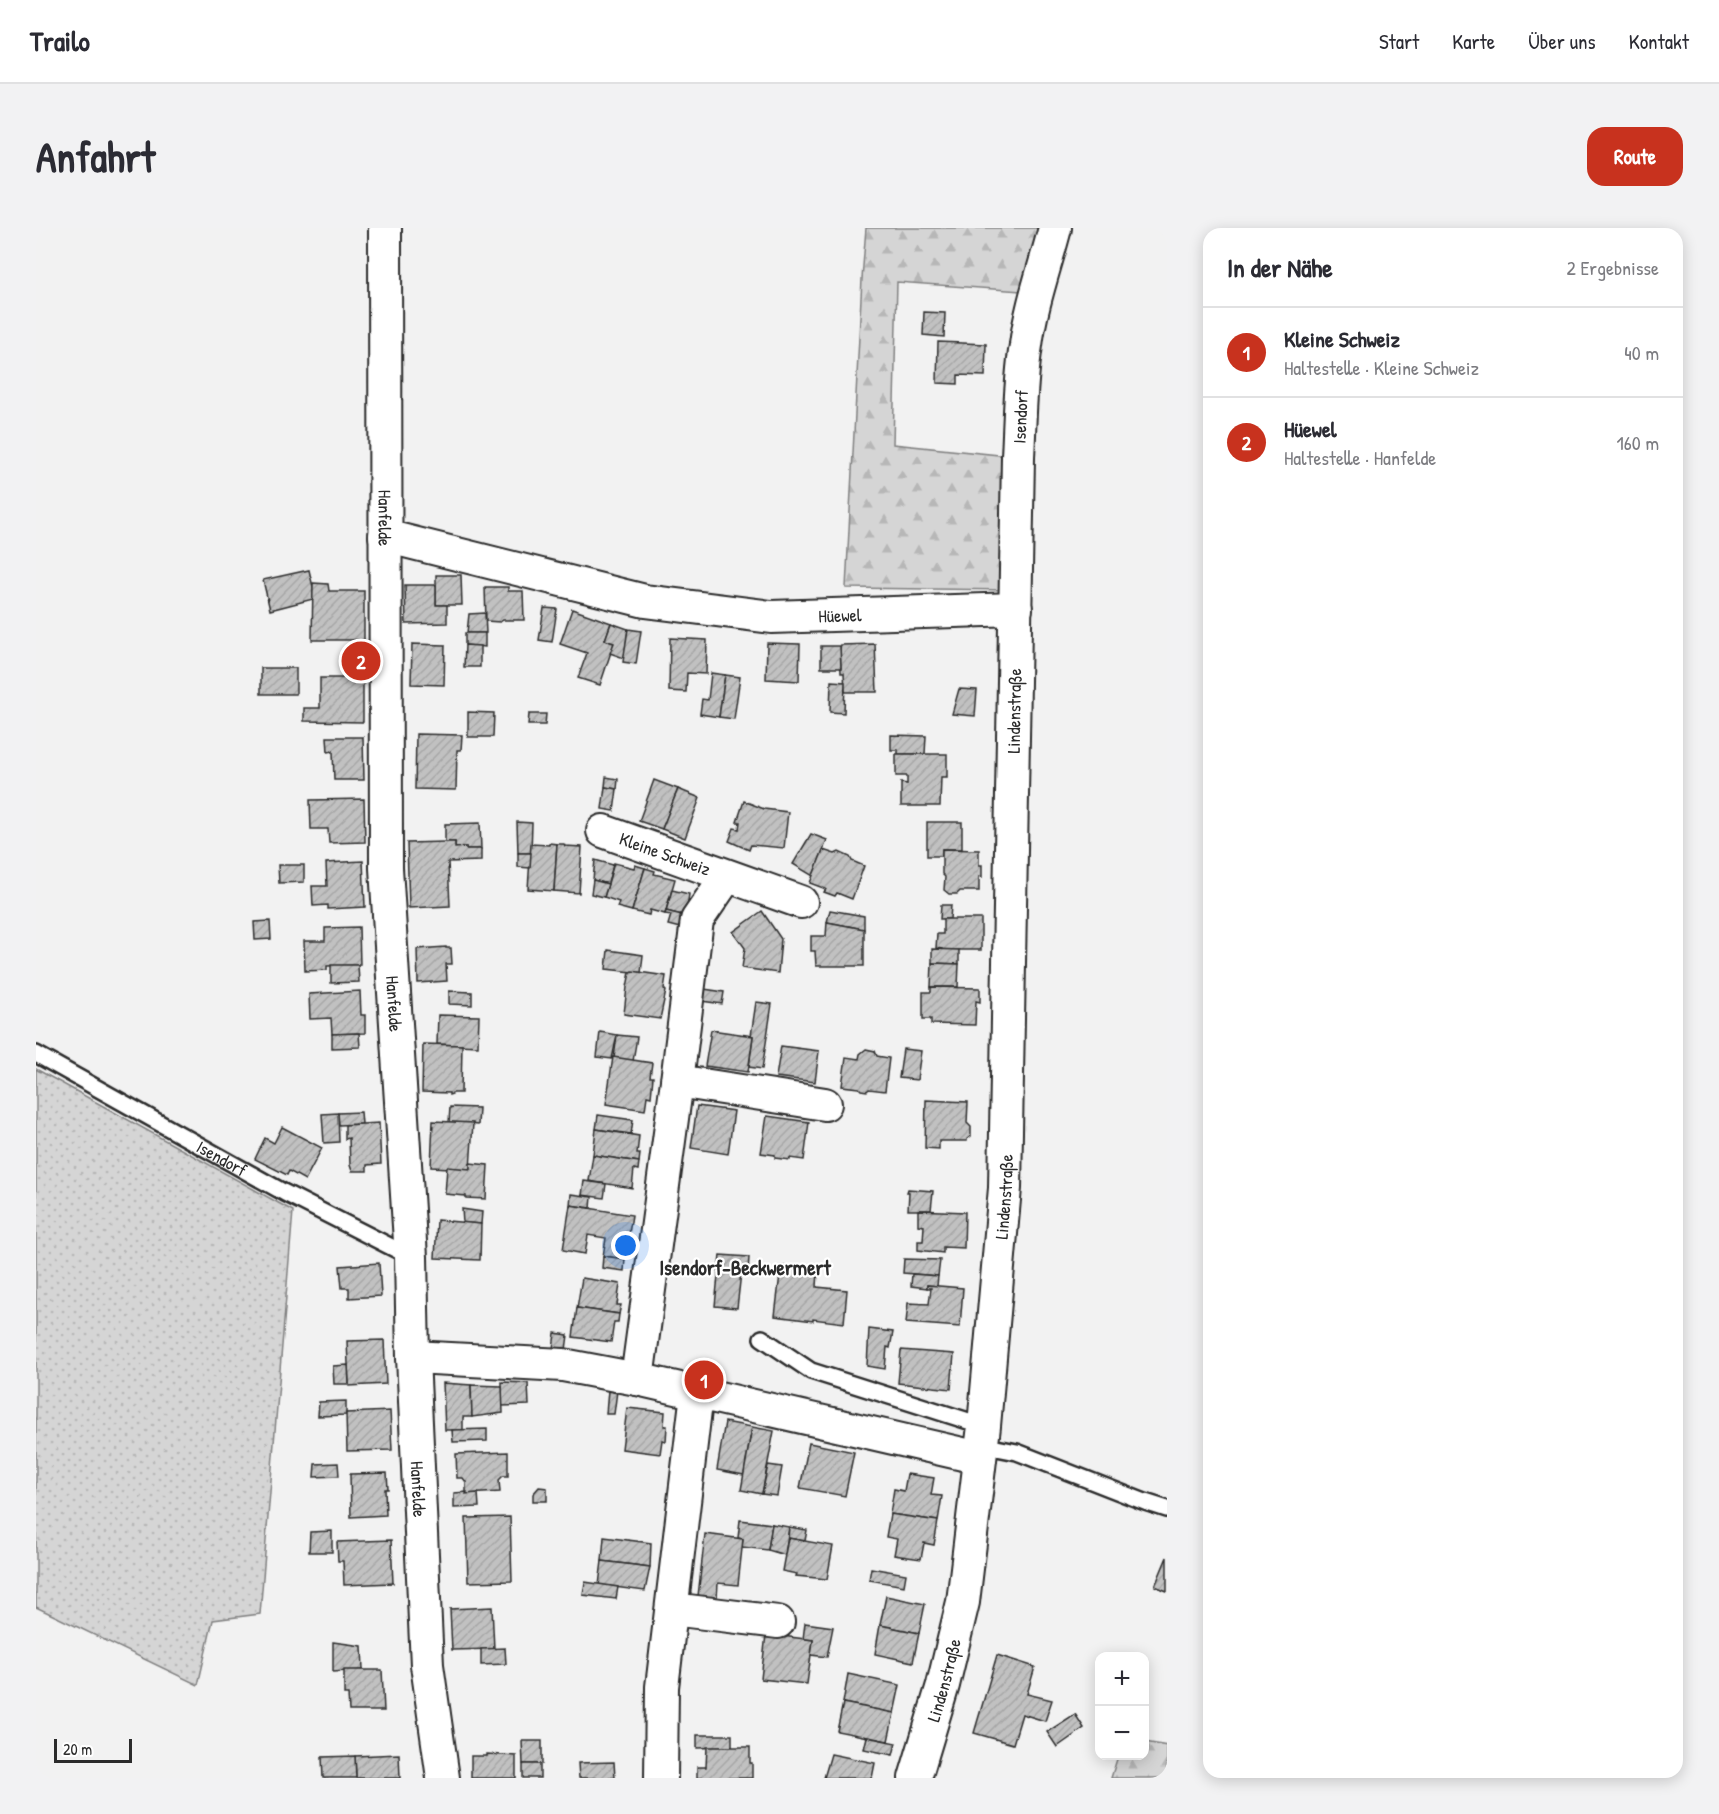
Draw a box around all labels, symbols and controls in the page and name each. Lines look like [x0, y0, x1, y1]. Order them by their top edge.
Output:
text: Trailo [30, 22, 90, 60]
text: Start [1379, 27, 1419, 56]
text: Karte [1452, 27, 1495, 56]
text: Über uns [1528, 27, 1596, 56]
text: Kontakt [1629, 27, 1689, 56]
button: Route [1587, 127, 1683, 186]
text: Anfahrt [36, 128, 155, 185]
text: In der Nähe [1227, 250, 1333, 285]
text: 2 Ergebnisse [1567, 254, 1659, 281]
text: Kleine Schweiz [1284, 324, 1400, 354]
text: 1 [1243, 339, 1250, 366]
text: 40 m [1624, 339, 1659, 366]
text: Haltestelle · Kleine Schweiz [1284, 354, 1479, 381]
street label: Isendorf [1006, 388, 1034, 444]
text: Hüewel [1284, 414, 1337, 444]
text: 2 [1242, 429, 1251, 456]
text: 160 m [1617, 429, 1659, 456]
text: Haltestelle · Hanfelde [1284, 444, 1436, 471]
street label: Hanfelde [373, 490, 398, 546]
street label: Hüewel [818, 602, 862, 628]
pin: 2 [342, 638, 380, 684]
street label: Lindenstraße [1000, 668, 1027, 754]
street label: Kleine Schweiz [616, 825, 714, 881]
street label: Hanfelde [380, 975, 409, 1033]
street label: Isendorf [192, 1134, 252, 1182]
street label: Lindenstraße [988, 1154, 1018, 1240]
your location [611, 1231, 640, 1260]
district label: Isendorf-Beckwermert [659, 1253, 832, 1282]
pin: 1 [684, 1358, 724, 1402]
street label: Hanfelde [405, 1460, 433, 1518]
street label: Lindenstraße [920, 1636, 966, 1725]
map controls [1095, 1652, 1149, 1760]
button: + [1095, 1652, 1149, 1706]
button: − [1095, 1706, 1149, 1760]
scale bar [54, 1736, 132, 1764]
text: 20 m [63, 1738, 92, 1760]

